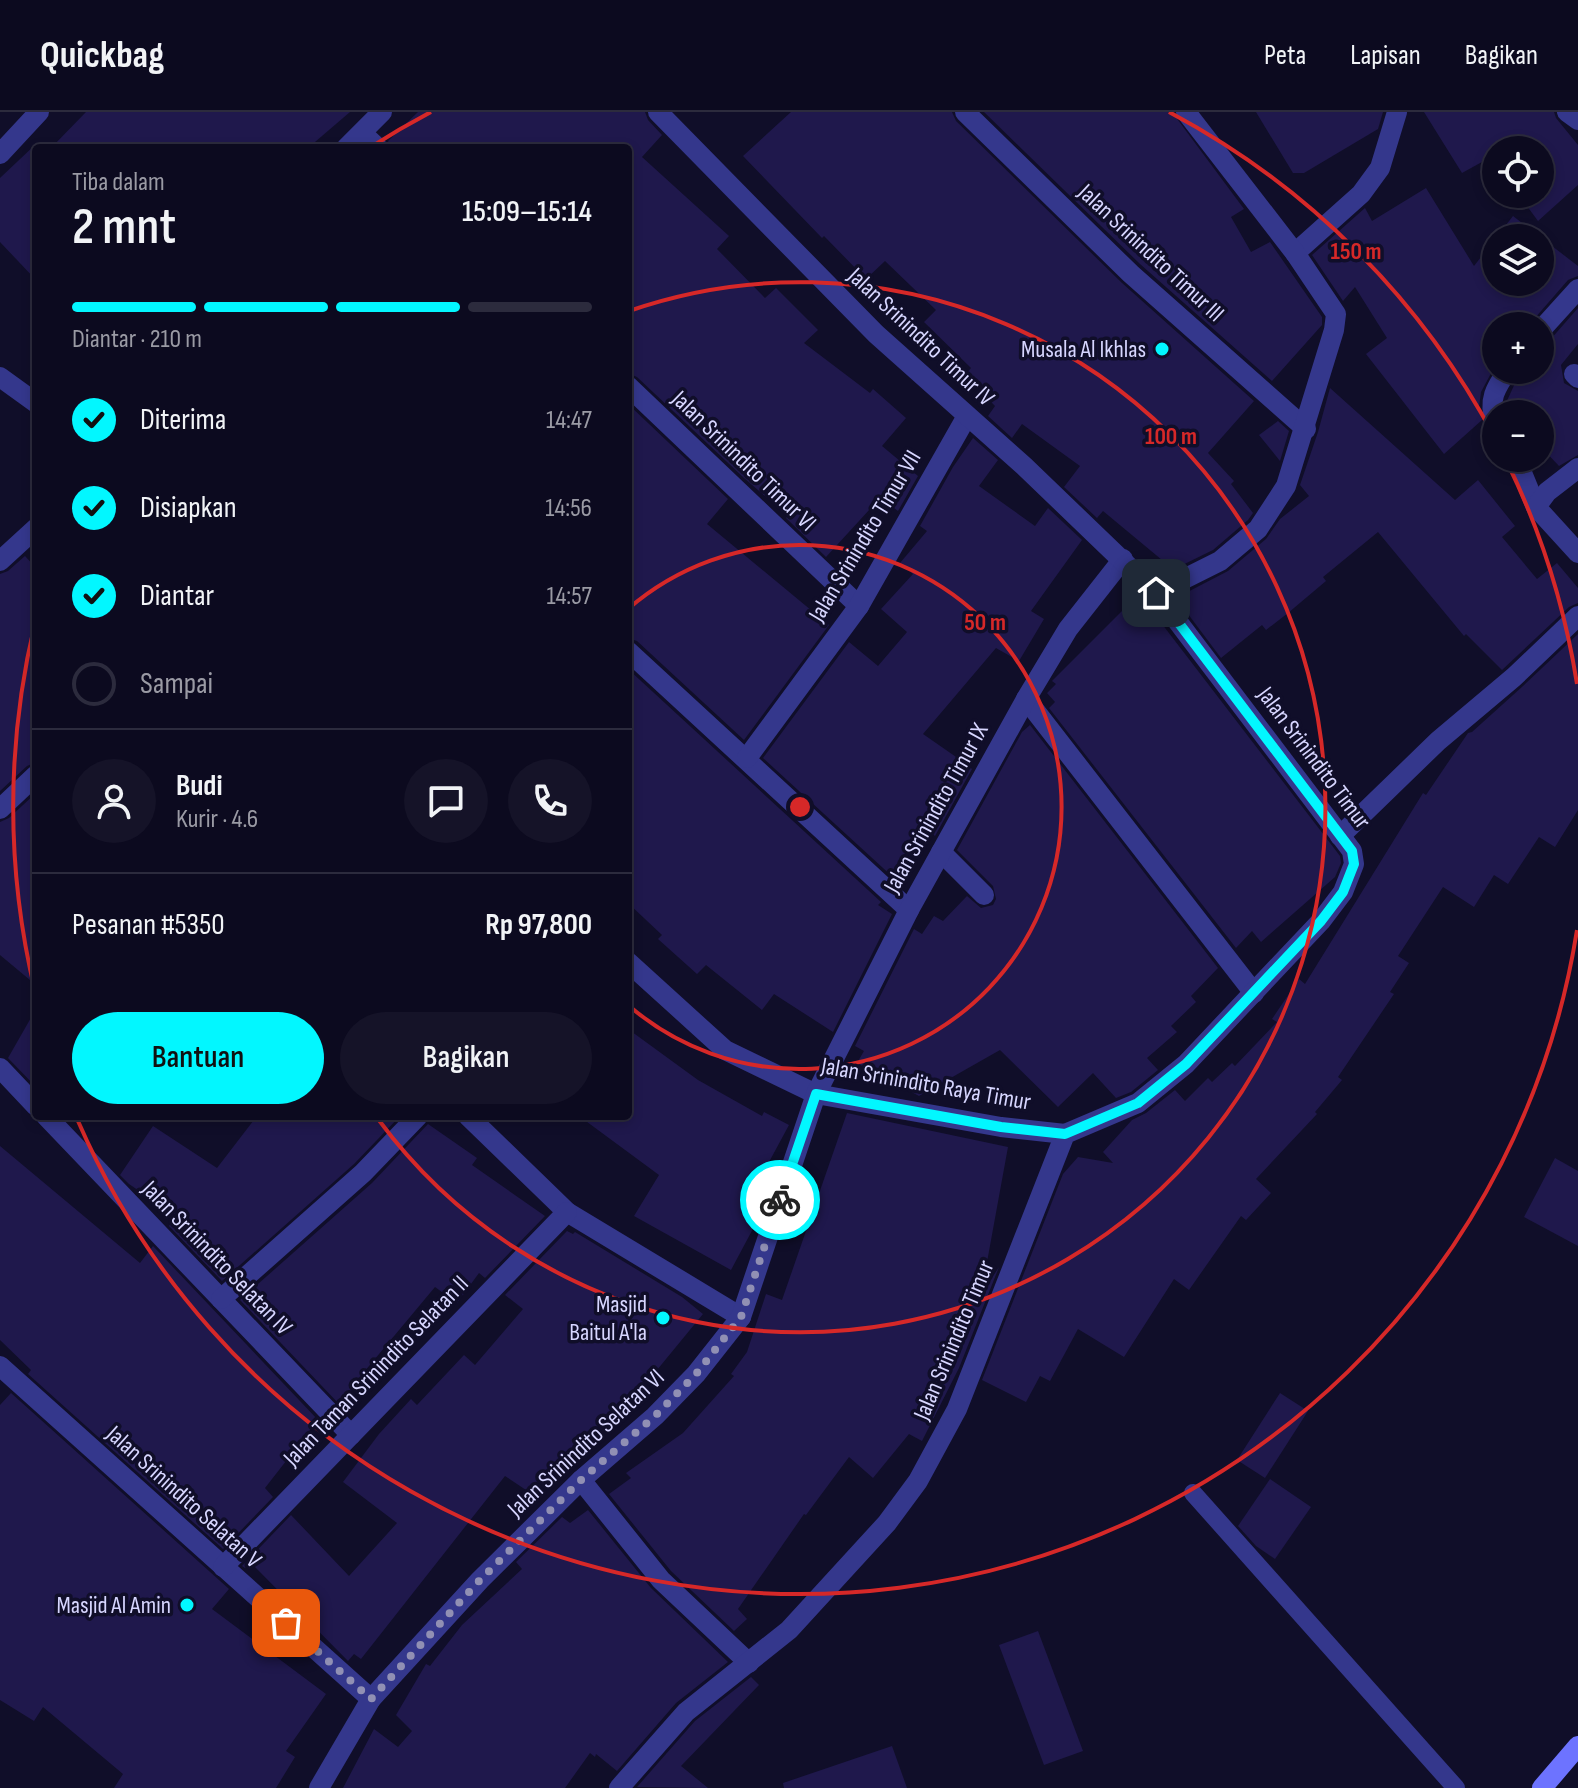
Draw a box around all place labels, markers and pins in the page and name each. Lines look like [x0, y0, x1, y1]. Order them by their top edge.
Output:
place label: Musala Al Ikhlas [1021, 335, 1146, 364]
marker: Musala Al Ikhlas [1153, 340, 1171, 358]
pin [1122, 559, 1190, 627]
centre of rings [786, 793, 814, 821]
place label: Masjid Baitul A'la [569, 1290, 647, 1347]
marker: Masjid Baitul A'la [654, 1309, 672, 1327]
pin [252, 1589, 320, 1657]
place label: Masjid Al Amin [57, 1591, 171, 1620]
marker: Masjid Al Amin [178, 1596, 196, 1614]

